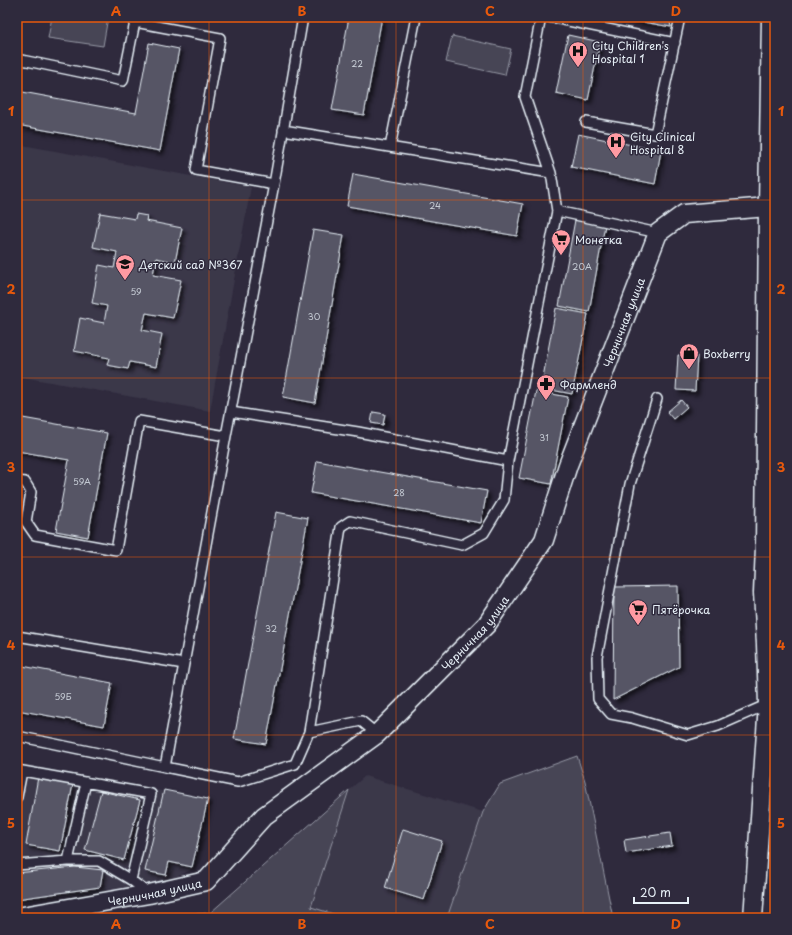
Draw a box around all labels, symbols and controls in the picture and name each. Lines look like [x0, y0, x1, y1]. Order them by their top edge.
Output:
text: A [111, 1, 121, 20]
text: B [298, 1, 307, 20]
text: C [485, 1, 495, 20]
text: D [671, 1, 681, 20]
place label: City Children's Hospital 1 [592, 37, 669, 67]
hospital icon: City Children's Hospital 1 [567, 40, 589, 68]
house number: 22 [351, 56, 363, 70]
text: 1 [8, 101, 14, 120]
text: 1 [778, 101, 784, 120]
place label: City Clinical Hospital 8 [630, 128, 695, 158]
hospital icon: City Clinical Hospital 8 [605, 131, 627, 159]
house number: 24 [429, 198, 441, 212]
supermarket icon: Монетка [550, 228, 572, 256]
place label: Монетка [575, 231, 622, 248]
school or university icon: Детский сад №367 [114, 253, 136, 281]
place label: Детский сад №367 [138, 256, 242, 273]
house number: 20А [572, 259, 592, 273]
street label: Черничная улица [598, 275, 649, 370]
text: 2 [6, 279, 16, 298]
text: 2 [776, 279, 786, 298]
house number: 59 [130, 284, 142, 298]
house number: 30 [308, 309, 321, 323]
shop icon: Boxberry [678, 342, 700, 370]
place label: Boxberry [703, 345, 750, 362]
pharmacy icon: Фармленд [535, 373, 557, 401]
place label: Фармленд [560, 376, 617, 393]
house number: 31 [539, 430, 549, 444]
text: 3 [7, 457, 16, 476]
text: 3 [777, 457, 786, 476]
house number: 59А [73, 474, 91, 488]
house number: 28 [393, 485, 405, 499]
street label: Черничная улица [437, 592, 513, 674]
supermarket icon: Пятёрочка [627, 598, 649, 626]
place label: Пятёрочка [652, 601, 710, 618]
house number: 32 [265, 621, 277, 635]
text: 4 [7, 635, 16, 654]
text: 4 [777, 635, 786, 654]
house number: 59Б [54, 689, 72, 703]
text: 5 [7, 813, 15, 832]
text: 5 [777, 813, 785, 832]
street label: Черничная улица [107, 874, 203, 910]
scale bar [634, 879, 688, 905]
text: 20 m [640, 883, 671, 901]
text: A [111, 914, 121, 933]
text: B [298, 914, 307, 933]
text: C [485, 914, 495, 933]
text: D [671, 914, 681, 933]

